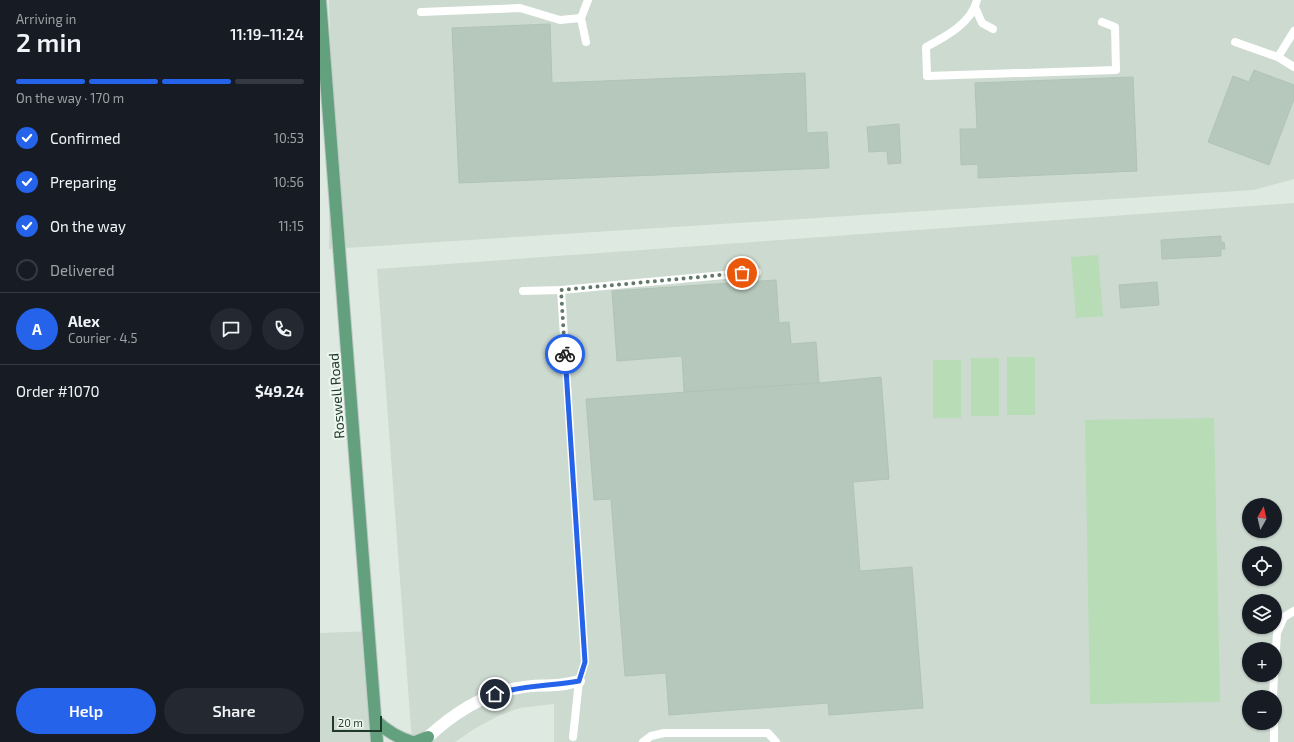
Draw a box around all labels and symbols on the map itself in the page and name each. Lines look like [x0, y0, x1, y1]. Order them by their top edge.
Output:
pin [725, 256, 759, 290]
courier [545, 334, 585, 374]
street label: Roswell Road [325, 353, 347, 439]
north arrow [1242, 498, 1282, 538]
pin [478, 677, 512, 711]
scale bar [332, 714, 382, 733]

